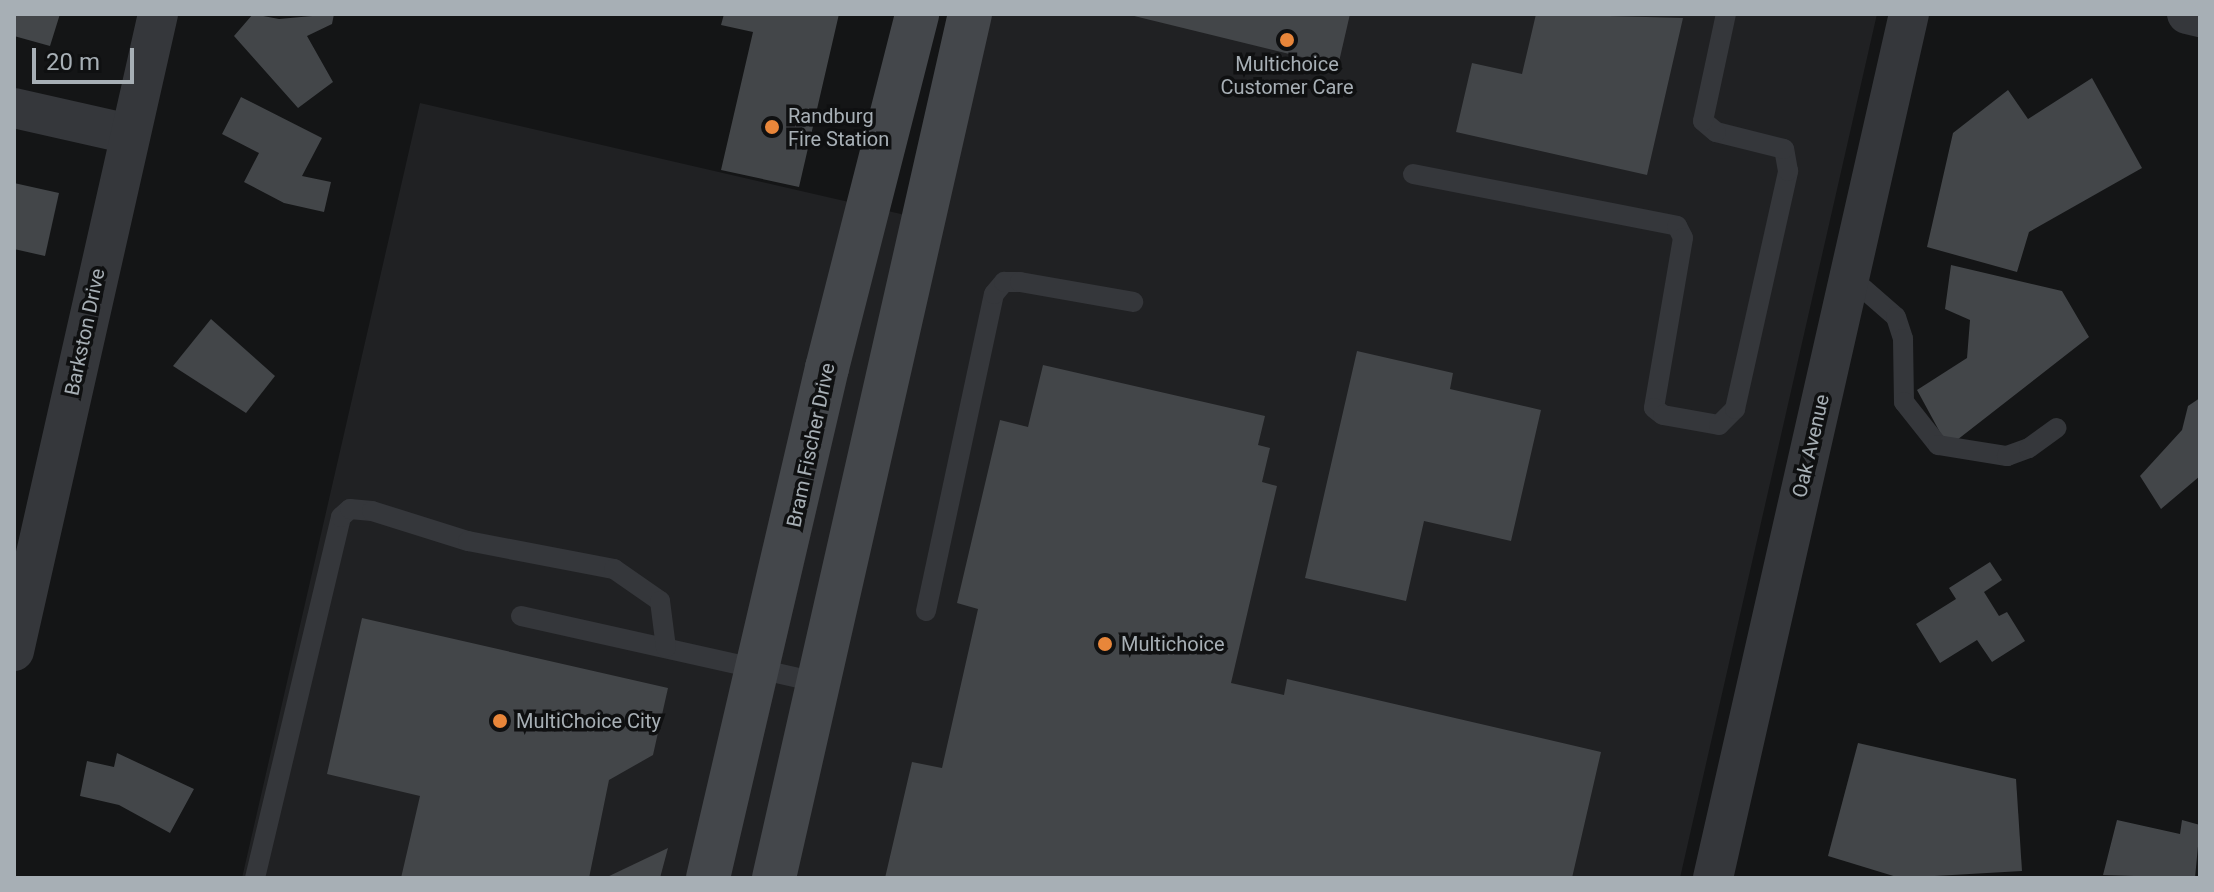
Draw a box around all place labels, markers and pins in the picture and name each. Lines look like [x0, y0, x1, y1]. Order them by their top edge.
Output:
marker: Multichoice Customer Care [1278, 31, 1296, 49]
place label: Multichoice Customer Care [1220, 52, 1354, 99]
place label: Randburg Fire Station [788, 104, 889, 151]
marker: Randburg Fire Station [763, 118, 781, 136]
place label: Multichoice [1121, 632, 1225, 656]
marker: Multichoice [1096, 635, 1114, 653]
place label: MultiChoice City [516, 709, 661, 733]
marker: MultiChoice City [491, 712, 509, 730]

